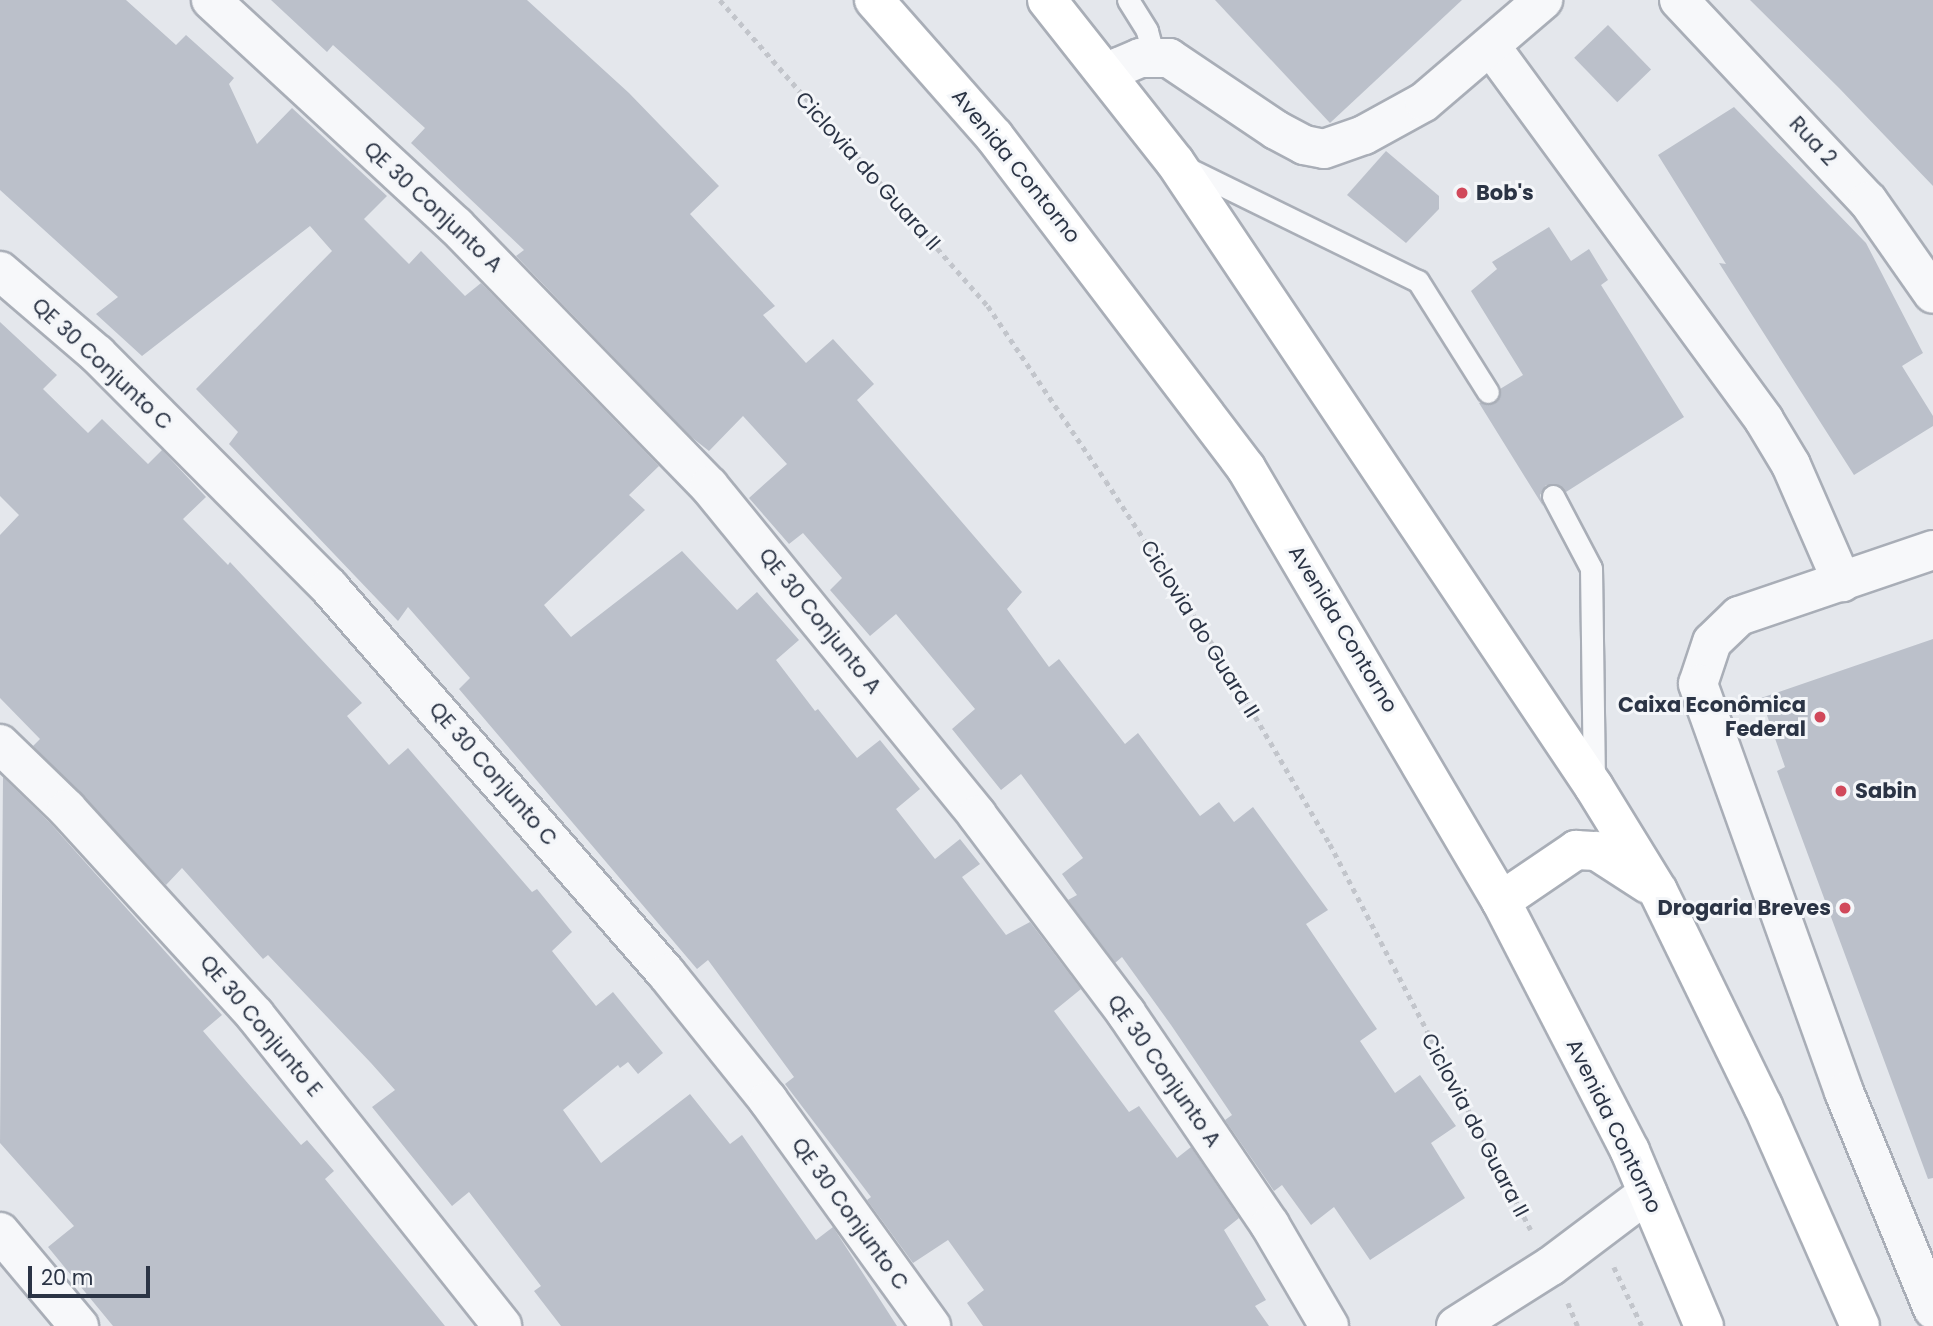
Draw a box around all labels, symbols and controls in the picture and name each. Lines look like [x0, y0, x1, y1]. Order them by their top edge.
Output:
street label: Avenida Contorno [946, 84, 1086, 248]
street label: Ciclovia do Guara II [790, 87, 946, 255]
street label: Rua 2 [1784, 111, 1842, 171]
street label: QE 30 Conjunto A [359, 136, 507, 278]
place label: Bob's [1476, 180, 1534, 206]
marker: Bob's [1454, 185, 1470, 201]
street label: QE 30 Conjunto C [27, 293, 177, 435]
street label: Ciclovia do Guara II [1135, 536, 1265, 722]
street label: Avenida Contorno [1283, 541, 1403, 717]
street label: QE 30 Conjunto A [754, 543, 886, 699]
place label: Caixa Econômica Federal [1618, 692, 1806, 742]
street label: QE 30 Conjunto C [424, 697, 562, 851]
marker: Caixa Econômica Federal [1812, 709, 1828, 725]
place label: Sabin [1855, 778, 1917, 804]
marker: Sabin [1833, 783, 1849, 799]
place label: Drogaria Breves [1657, 895, 1831, 921]
marker: Drogaria Breves [1837, 900, 1853, 916]
street label: QE 30 Conjunto E [195, 950, 327, 1102]
street label: QE 30 Conjunto A [1102, 990, 1226, 1152]
street label: Ciclovia do Guara II [1416, 1029, 1534, 1221]
street label: Avenida Contorno [1561, 1035, 1667, 1217]
street label: QE 30 Conjunto C [786, 1133, 914, 1295]
scale bar [32, 1252, 154, 1296]
text: 20 m [41, 1263, 94, 1292]

